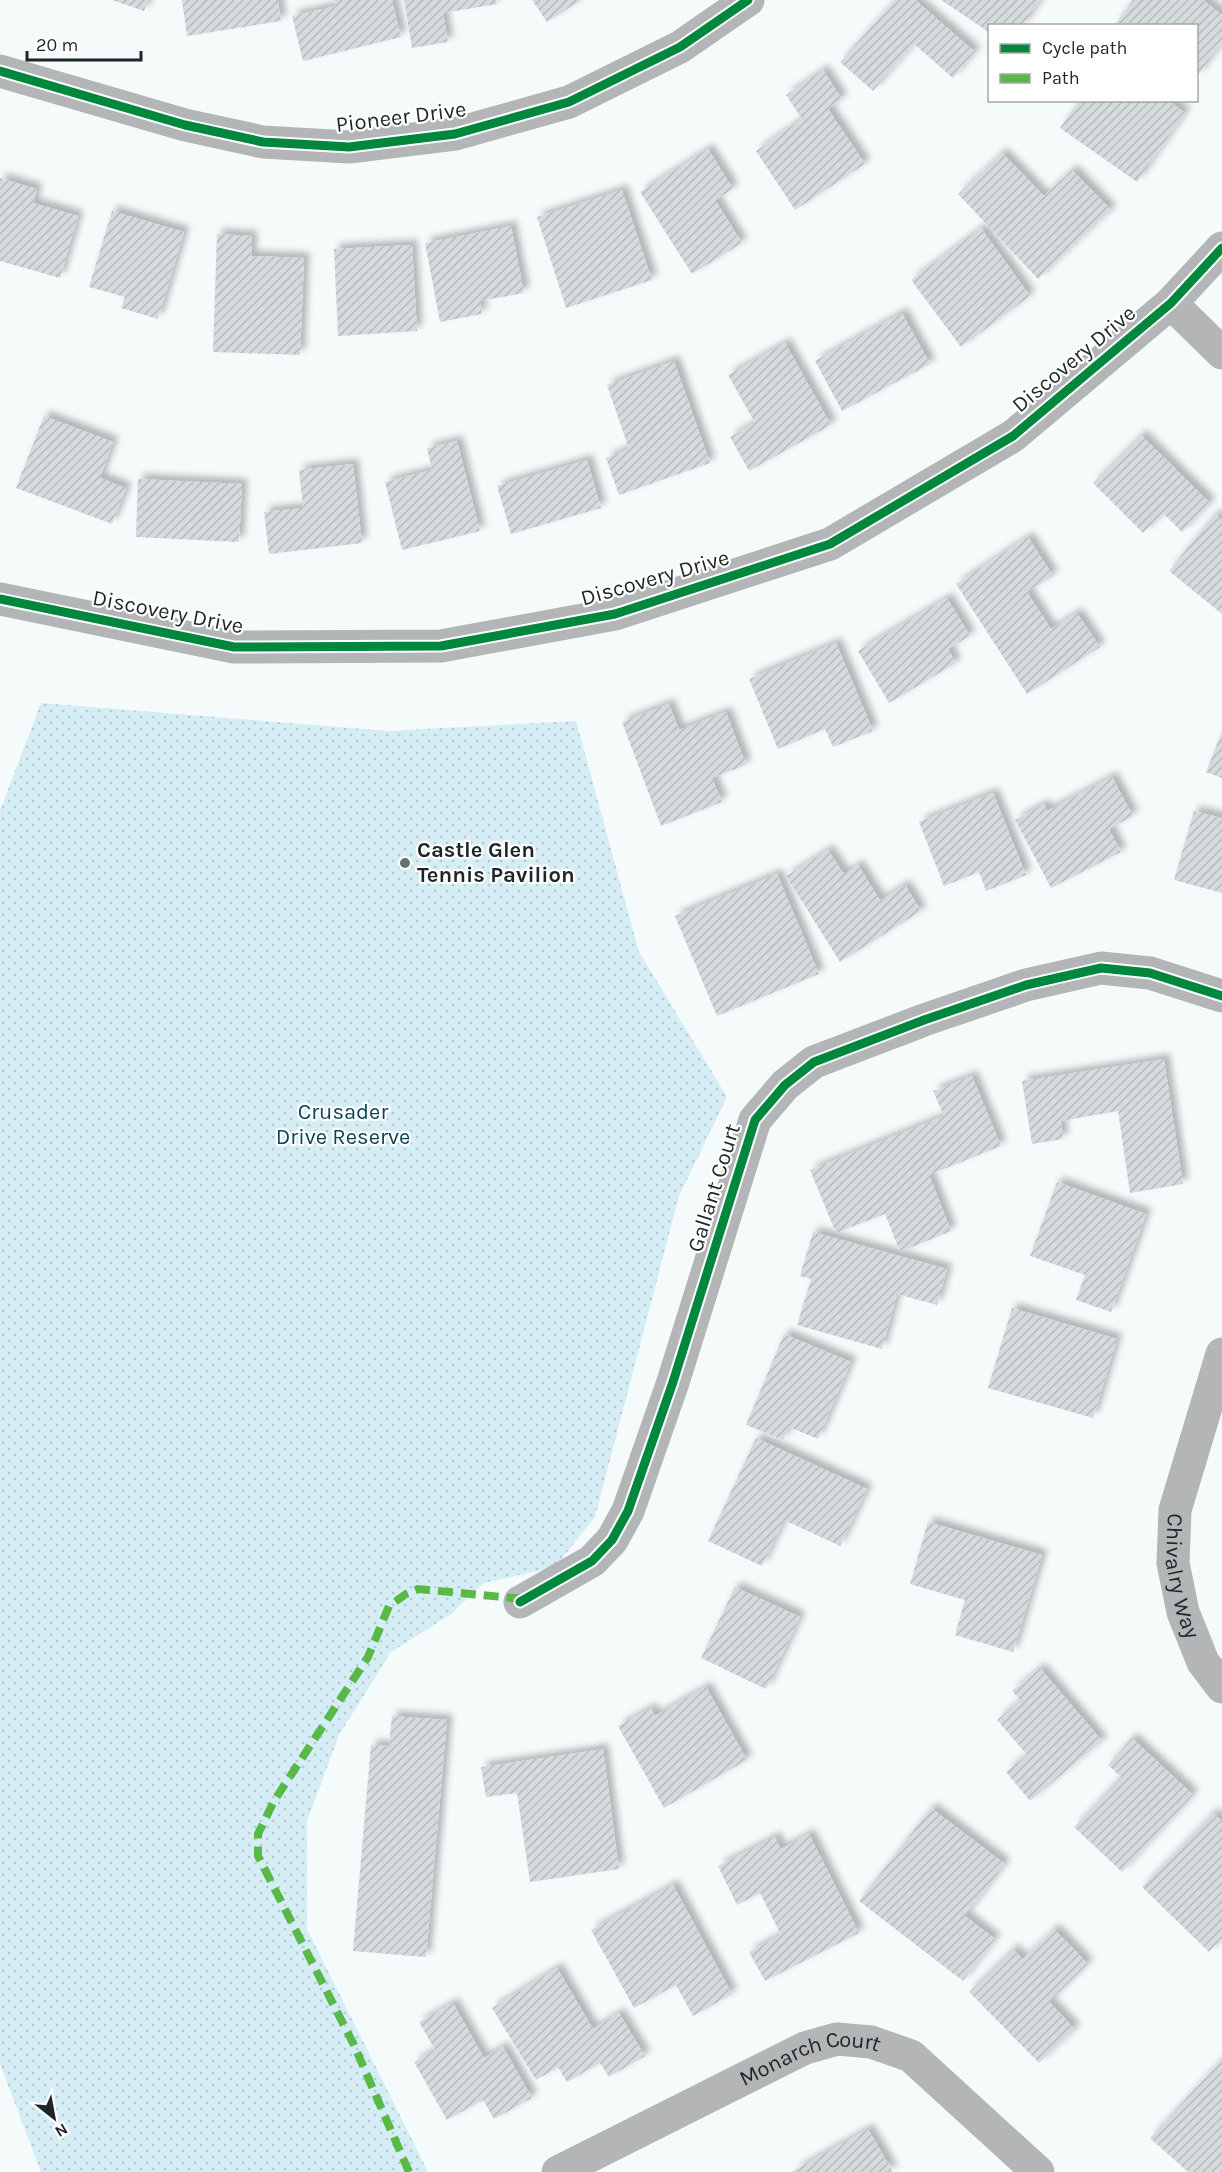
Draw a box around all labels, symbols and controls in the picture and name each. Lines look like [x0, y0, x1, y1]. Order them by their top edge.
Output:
scale bar [27, 24, 141, 62]
legend [988, 24, 1198, 102]
text: 20 m [36, 34, 78, 56]
text: Cycle path [1042, 37, 1127, 59]
text: Path [1042, 67, 1080, 89]
street label: Pioneer Drive [334, 96, 468, 138]
street label: Discovery Drive [1007, 300, 1141, 418]
street label: Discovery Drive [578, 544, 732, 612]
street label: Discovery Drive [90, 585, 246, 639]
place label: Castle Glen Tennis Pavilion [417, 837, 575, 888]
marker: Castle Glen Tennis Pavilion [398, 856, 412, 870]
park label: Crusader Drive Reserve [276, 1099, 410, 1150]
street label: Gallant Court [682, 1121, 746, 1255]
street label: Chivalry Way [1159, 1513, 1205, 1643]
street label: Monarch Court [735, 2026, 884, 2092]
north arrow [24, 2088, 84, 2148]
text: N [52, 2119, 71, 2142]

